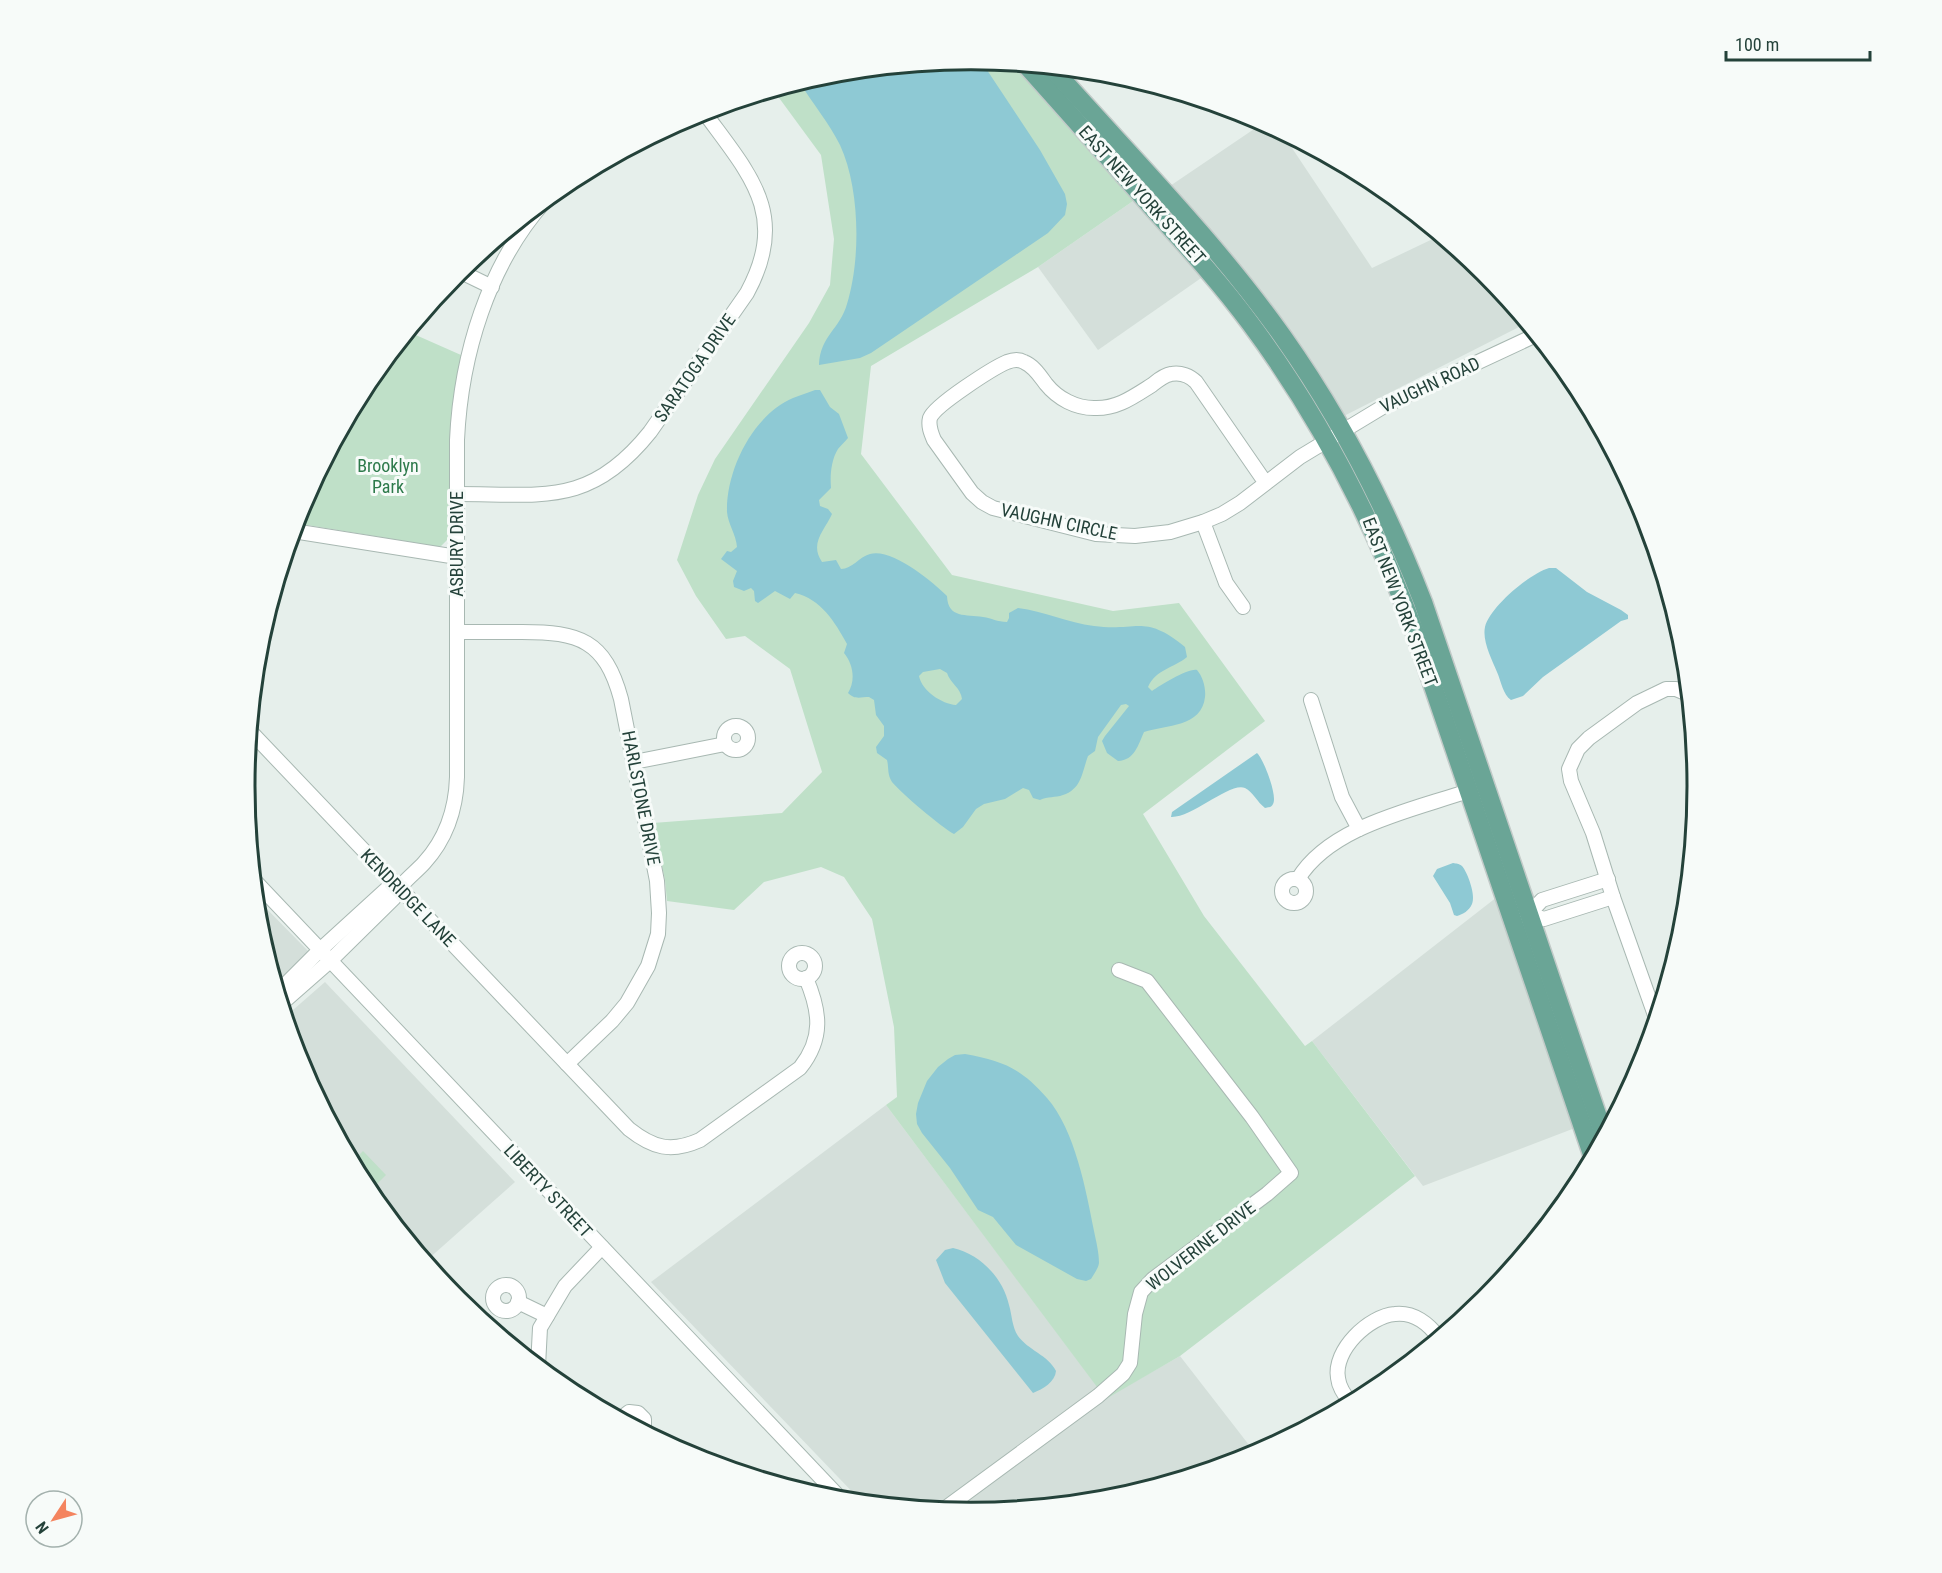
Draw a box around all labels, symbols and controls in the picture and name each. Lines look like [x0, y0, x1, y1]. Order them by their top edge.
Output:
scale bar [1726, 24, 1870, 62]
text: 100 m [1735, 34, 1779, 55]
street label: EAST NEW YORK STREET [1075, 121, 1210, 268]
street label: SARATOGA DRIVE [650, 310, 740, 426]
street label: VAUGHN ROAD [1377, 352, 1483, 417]
park label: Brooklyn Park [357, 455, 419, 497]
street label: ASBURY DRIVE [446, 491, 467, 597]
street label: VAUGHN CIRCLE [999, 499, 1119, 544]
street label: EAST NEW YORK STREET [1359, 515, 1442, 689]
street label: HARLSTONE DRIVE [618, 729, 665, 867]
street label: KENDRIDGE LANE [357, 845, 460, 951]
street label: LIBERTY STREET [500, 1140, 597, 1242]
street label: WOLVERINE DRIVE [1142, 1197, 1259, 1295]
north arrow [24, 1489, 84, 1549]
text: N [32, 1518, 53, 1537]

